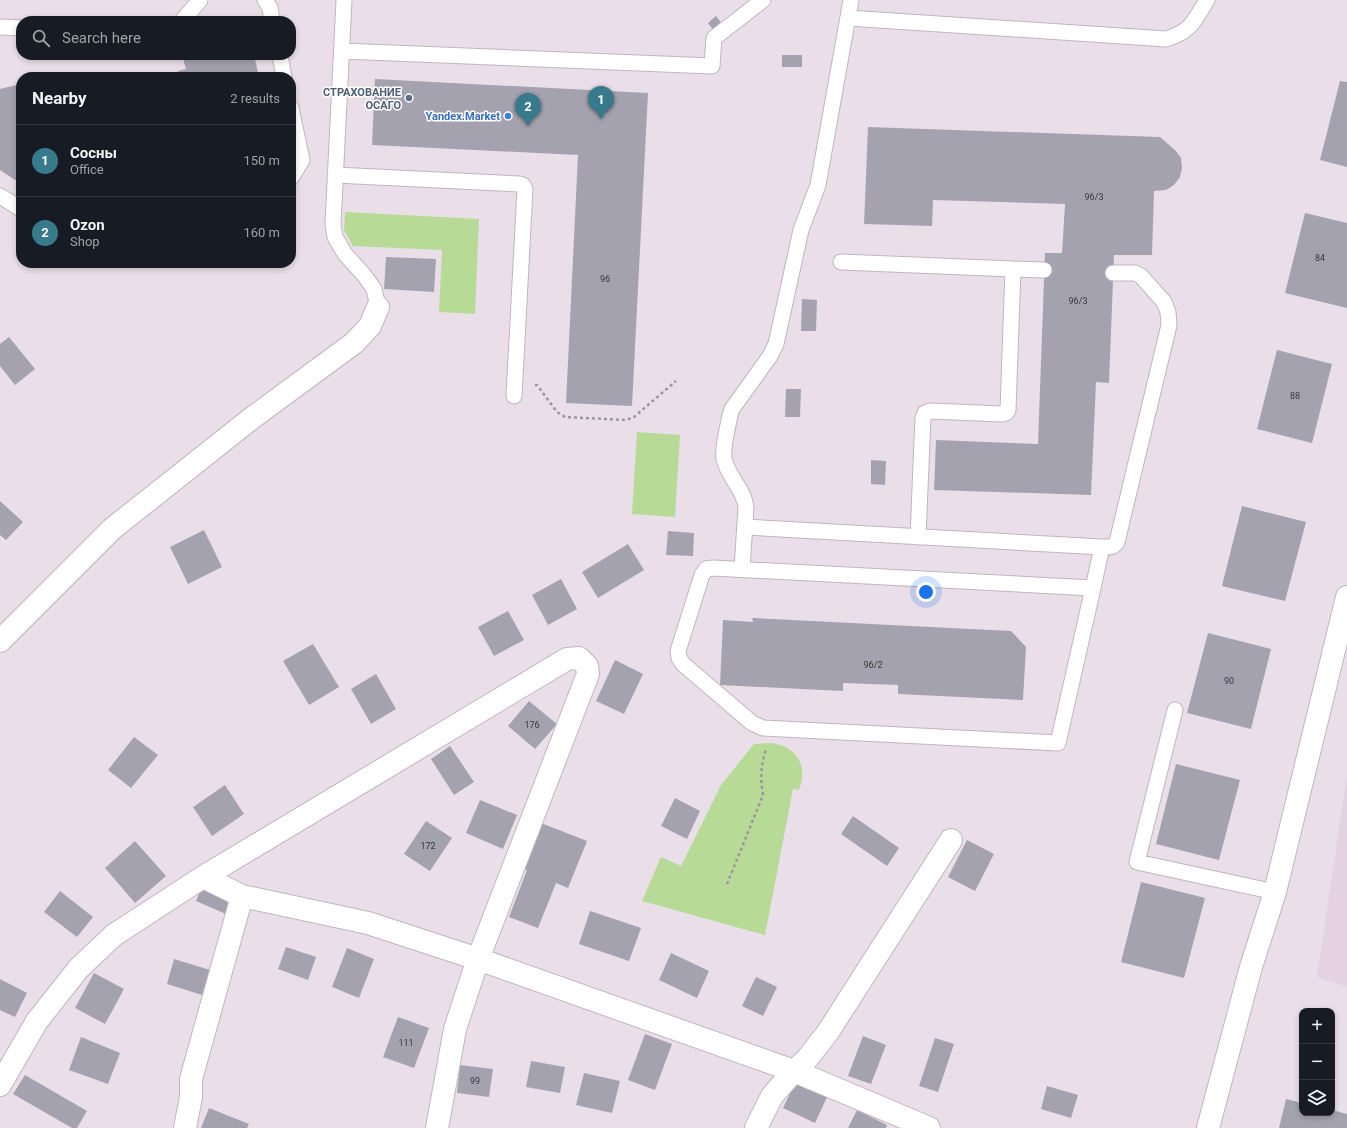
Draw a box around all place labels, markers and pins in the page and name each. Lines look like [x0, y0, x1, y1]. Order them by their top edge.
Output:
place label: СТРАХОВАНИЕ ОСАГО [323, 86, 401, 112]
pin: 1 [588, 86, 614, 119]
marker: СТРАХОВАНИЕ ОСАГО [404, 93, 414, 103]
pin: 2 [515, 93, 541, 126]
place label: Yandex.Market [426, 110, 500, 123]
marker: Yandex.Market [503, 111, 513, 121]

